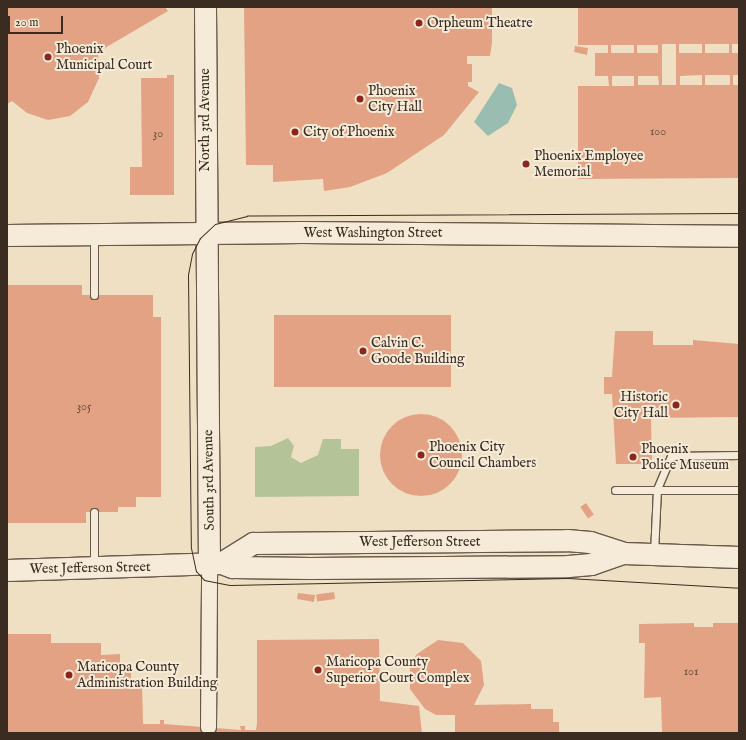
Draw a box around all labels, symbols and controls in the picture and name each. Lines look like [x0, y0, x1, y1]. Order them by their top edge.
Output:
scale bar [10, 8, 65, 34]
text: 20 m [15, 15, 38, 30]
place label: Orpheum Theatre [427, 15, 533, 31]
marker: Orpheum Theatre [414, 18, 424, 28]
place label: Phoenix Municipal Court [56, 41, 152, 74]
marker: Phoenix Municipal Court [43, 52, 53, 62]
street label: North 3rd Avenue [197, 68, 213, 172]
place label: Phoenix City Hall [368, 83, 422, 116]
marker: Phoenix City Hall [355, 94, 365, 104]
place label: City of Phoenix [303, 124, 395, 140]
house number: 100 [650, 125, 666, 139]
house number: 30 [153, 127, 163, 141]
marker: City of Phoenix [290, 127, 300, 137]
place label: Phoenix Employee Memorial [534, 148, 643, 180]
marker: Phoenix Employee Memorial [521, 159, 531, 169]
street label: West Washington Street [303, 225, 443, 241]
place label: Calvin C. Goode Building [371, 335, 464, 368]
marker: Calvin C. Goode Building [358, 346, 368, 356]
place label: Historic City Hall [614, 389, 668, 422]
house number: 305 [77, 400, 91, 414]
marker: Historic City Hall [671, 400, 681, 410]
street label: South 3rd Avenue [200, 429, 218, 531]
place label: Phoenix City Council Chambers [429, 439, 536, 472]
place label: Phoenix Police Museum [641, 441, 729, 474]
marker: Phoenix City Council Chambers [416, 450, 426, 460]
marker: Phoenix Police Museum [628, 452, 638, 462]
street label: West Jefferson Street [359, 534, 481, 550]
street label: West Jefferson Street [29, 559, 151, 577]
place label: Maricopa County Superior Court Complex [326, 654, 470, 686]
place label: Maricopa County Administration Building [77, 659, 217, 692]
marker: Maricopa County Superior Court Complex [313, 665, 323, 675]
house number: 101 [684, 665, 698, 679]
marker: Maricopa County Administration Building [64, 670, 74, 680]

